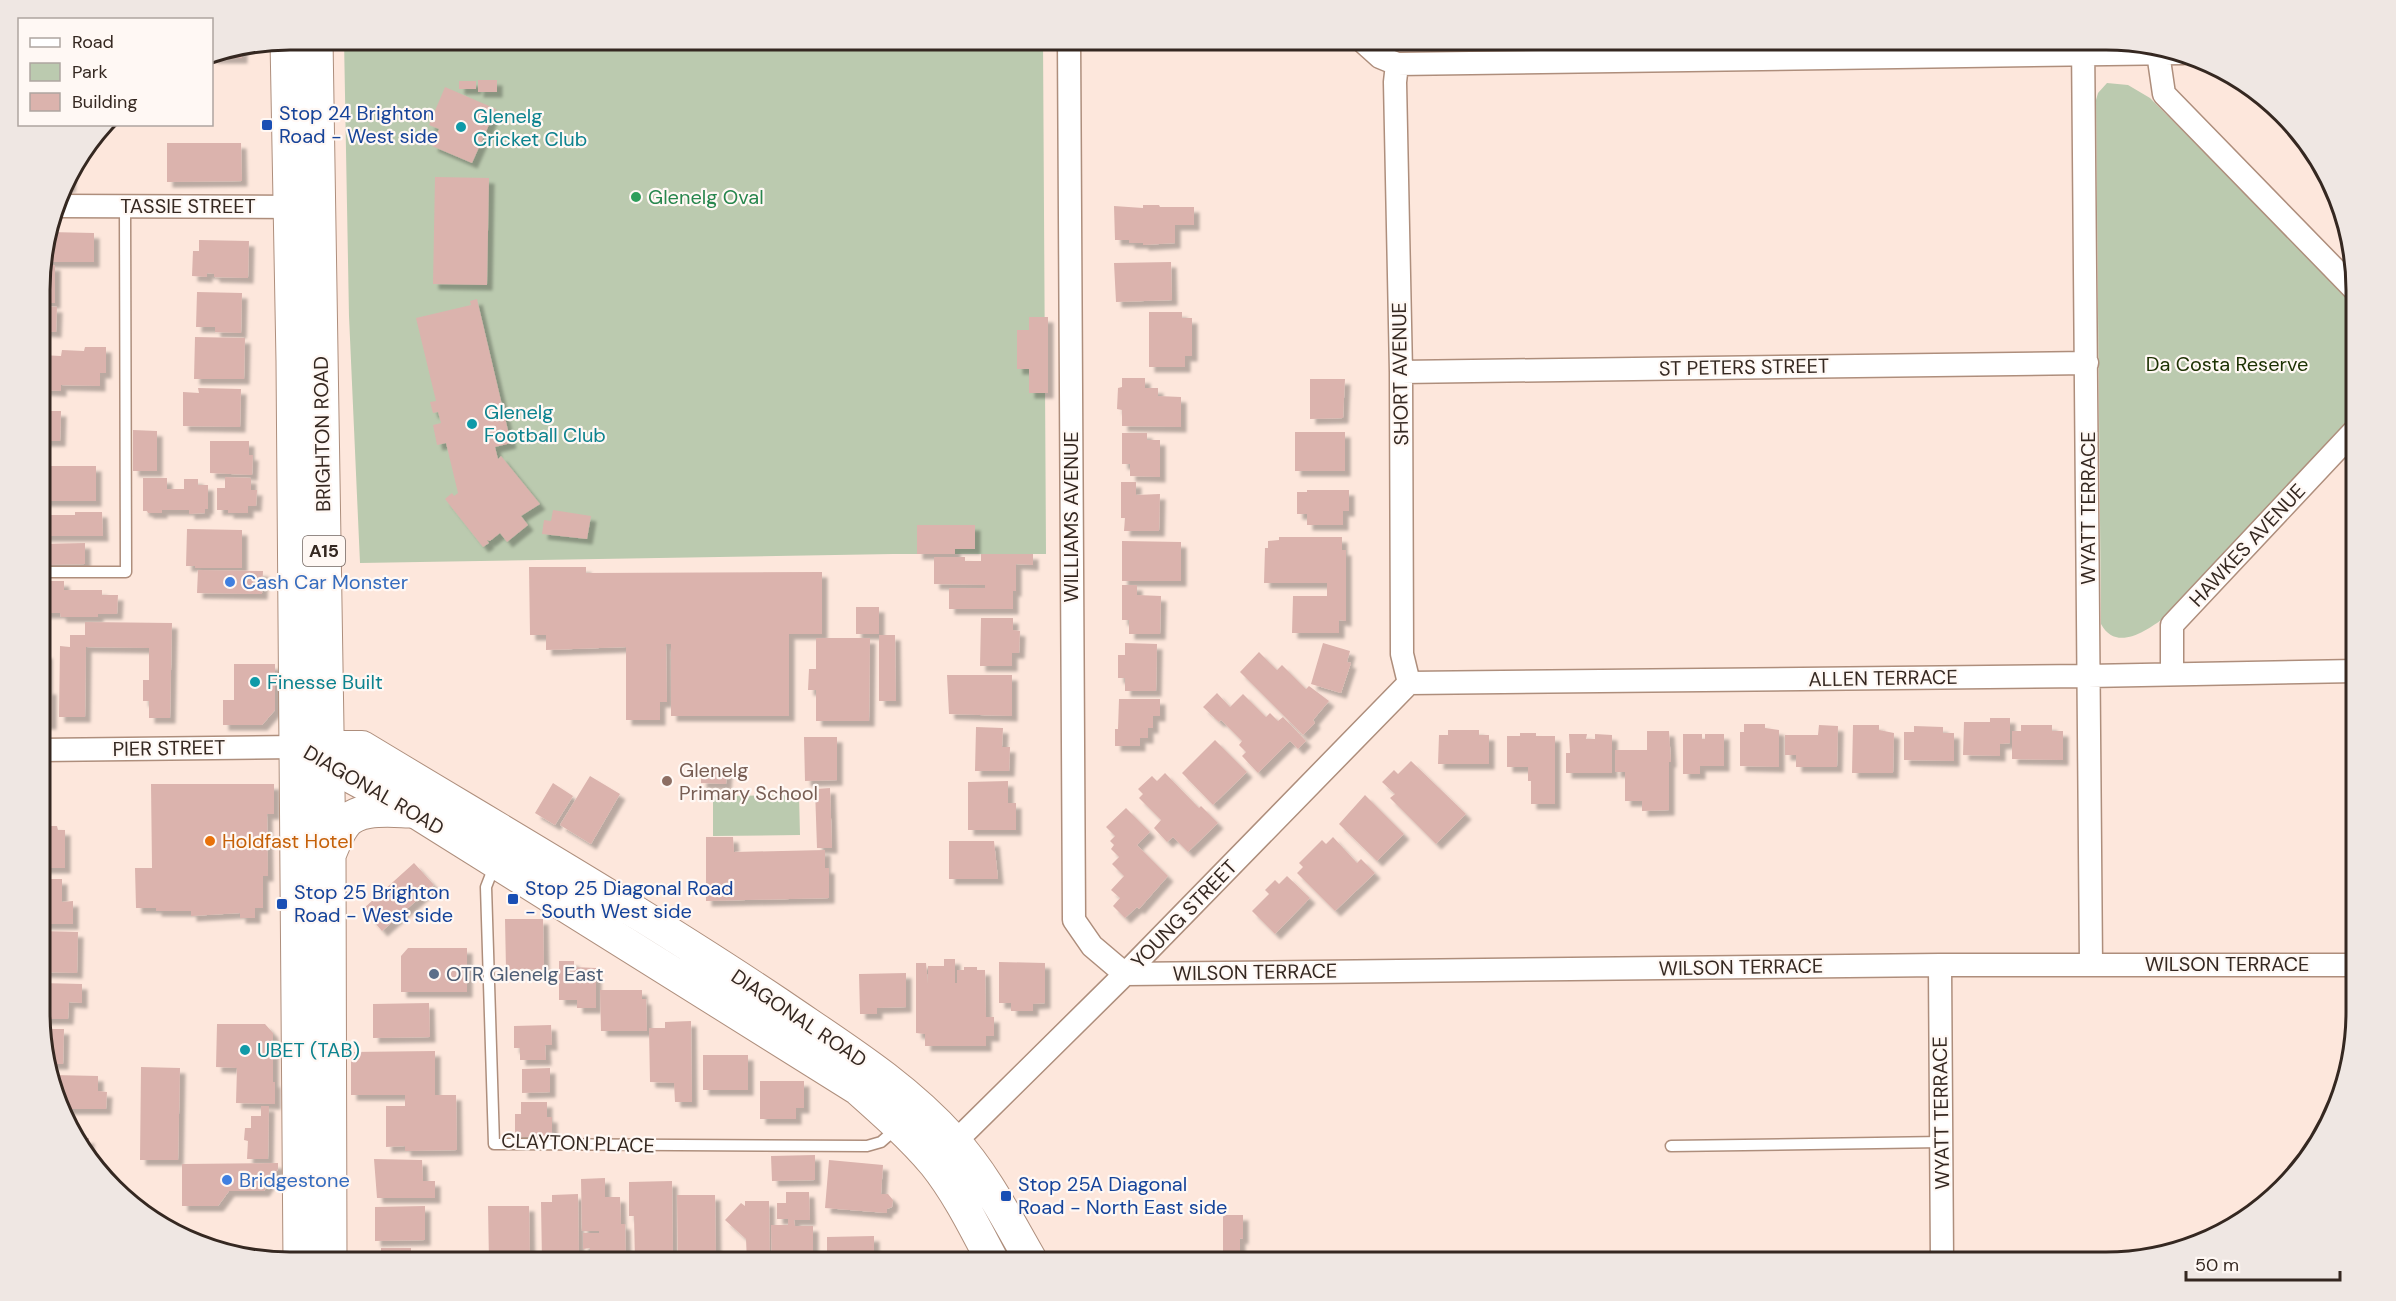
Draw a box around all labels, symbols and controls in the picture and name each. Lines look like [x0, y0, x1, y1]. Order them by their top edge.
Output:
legend [18, 18, 213, 126]
text: Road [72, 30, 114, 54]
text: Park [72, 60, 108, 84]
text: Building [72, 90, 137, 114]
place label: Stop 24 Brighton Road - West side [279, 100, 438, 149]
place label: Glenelg Cricket Club [473, 103, 587, 152]
marker: Stop 24 Brighton Road - West side [260, 118, 274, 132]
marker: Glenelg Cricket Club [454, 120, 468, 134]
place label: Glenelg Oval [648, 184, 764, 210]
marker: Glenelg Oval [629, 190, 643, 204]
street label: TASSIE STREET [120, 193, 256, 219]
street label: SHORT AVENUE [1386, 302, 1414, 446]
park label: Da Costa Reserve [2146, 351, 2308, 377]
street label: ST PETERS STREET [1659, 353, 1829, 381]
street label: BRIGHTON ROAD [308, 356, 336, 512]
place label: Glenelg Football Club [484, 399, 606, 448]
marker: Glenelg Football Club [465, 417, 479, 431]
street label: WILLIAMS AVENUE [1058, 431, 1084, 603]
street label: WYATT TERRACE [2075, 431, 2101, 585]
street label: HAWKES AVENUE [2183, 478, 2311, 612]
road number: A15 [303, 536, 345, 566]
place label: Cash Car Monster [242, 569, 408, 595]
marker: Cash Car Monster [223, 575, 237, 589]
street label: ALLEN TERRACE [1808, 664, 1958, 692]
place label: Finesse Built [267, 669, 383, 695]
marker: Finesse Built [248, 675, 262, 689]
street label: PIER STREET [112, 734, 226, 762]
street label: DIAGONAL ROAD [299, 739, 449, 841]
place label: Glenelg Primary School [679, 757, 818, 806]
marker: Glenelg Primary School [660, 774, 674, 788]
place label: Holdfast Hotel [222, 828, 353, 854]
marker: Holdfast Hotel [203, 834, 217, 848]
street label: YOUNG STREET [1125, 854, 1243, 974]
place label: Stop 25 Diagonal Road - South West side [525, 875, 734, 924]
place label: Stop 25 Brighton Road - West side [294, 879, 453, 928]
marker: Stop 25 Diagonal Road - South West side [506, 892, 520, 906]
marker: Stop 25 Brighton Road - West side [275, 897, 289, 911]
street label: WILSON TERRACE [2145, 951, 2309, 977]
street label: WILSON TERRACE [1658, 953, 1824, 981]
street label: WILSON TERRACE [1172, 958, 1338, 986]
place label: OTR Glenelg East [446, 961, 604, 987]
street label: DIAGONAL ROAD [726, 963, 872, 1073]
marker: OTR Glenelg East [427, 967, 441, 981]
street label: WYATT TERRACE [1927, 1036, 1955, 1190]
place label: UBET (TAB) [257, 1037, 360, 1063]
marker: UBET (TAB) [238, 1043, 252, 1057]
street label: CLAYTON PLACE [501, 1127, 655, 1159]
place label: Bridgestone [239, 1167, 350, 1193]
place label: Stop 25A Diagonal Road - North East side [1018, 1171, 1227, 1220]
marker: Bridgestone [220, 1173, 234, 1187]
marker: Stop 25A Diagonal Road - North East side [999, 1189, 1013, 1203]
scale bar [2186, 1244, 2340, 1282]
text: 50 m [2195, 1253, 2239, 1277]

